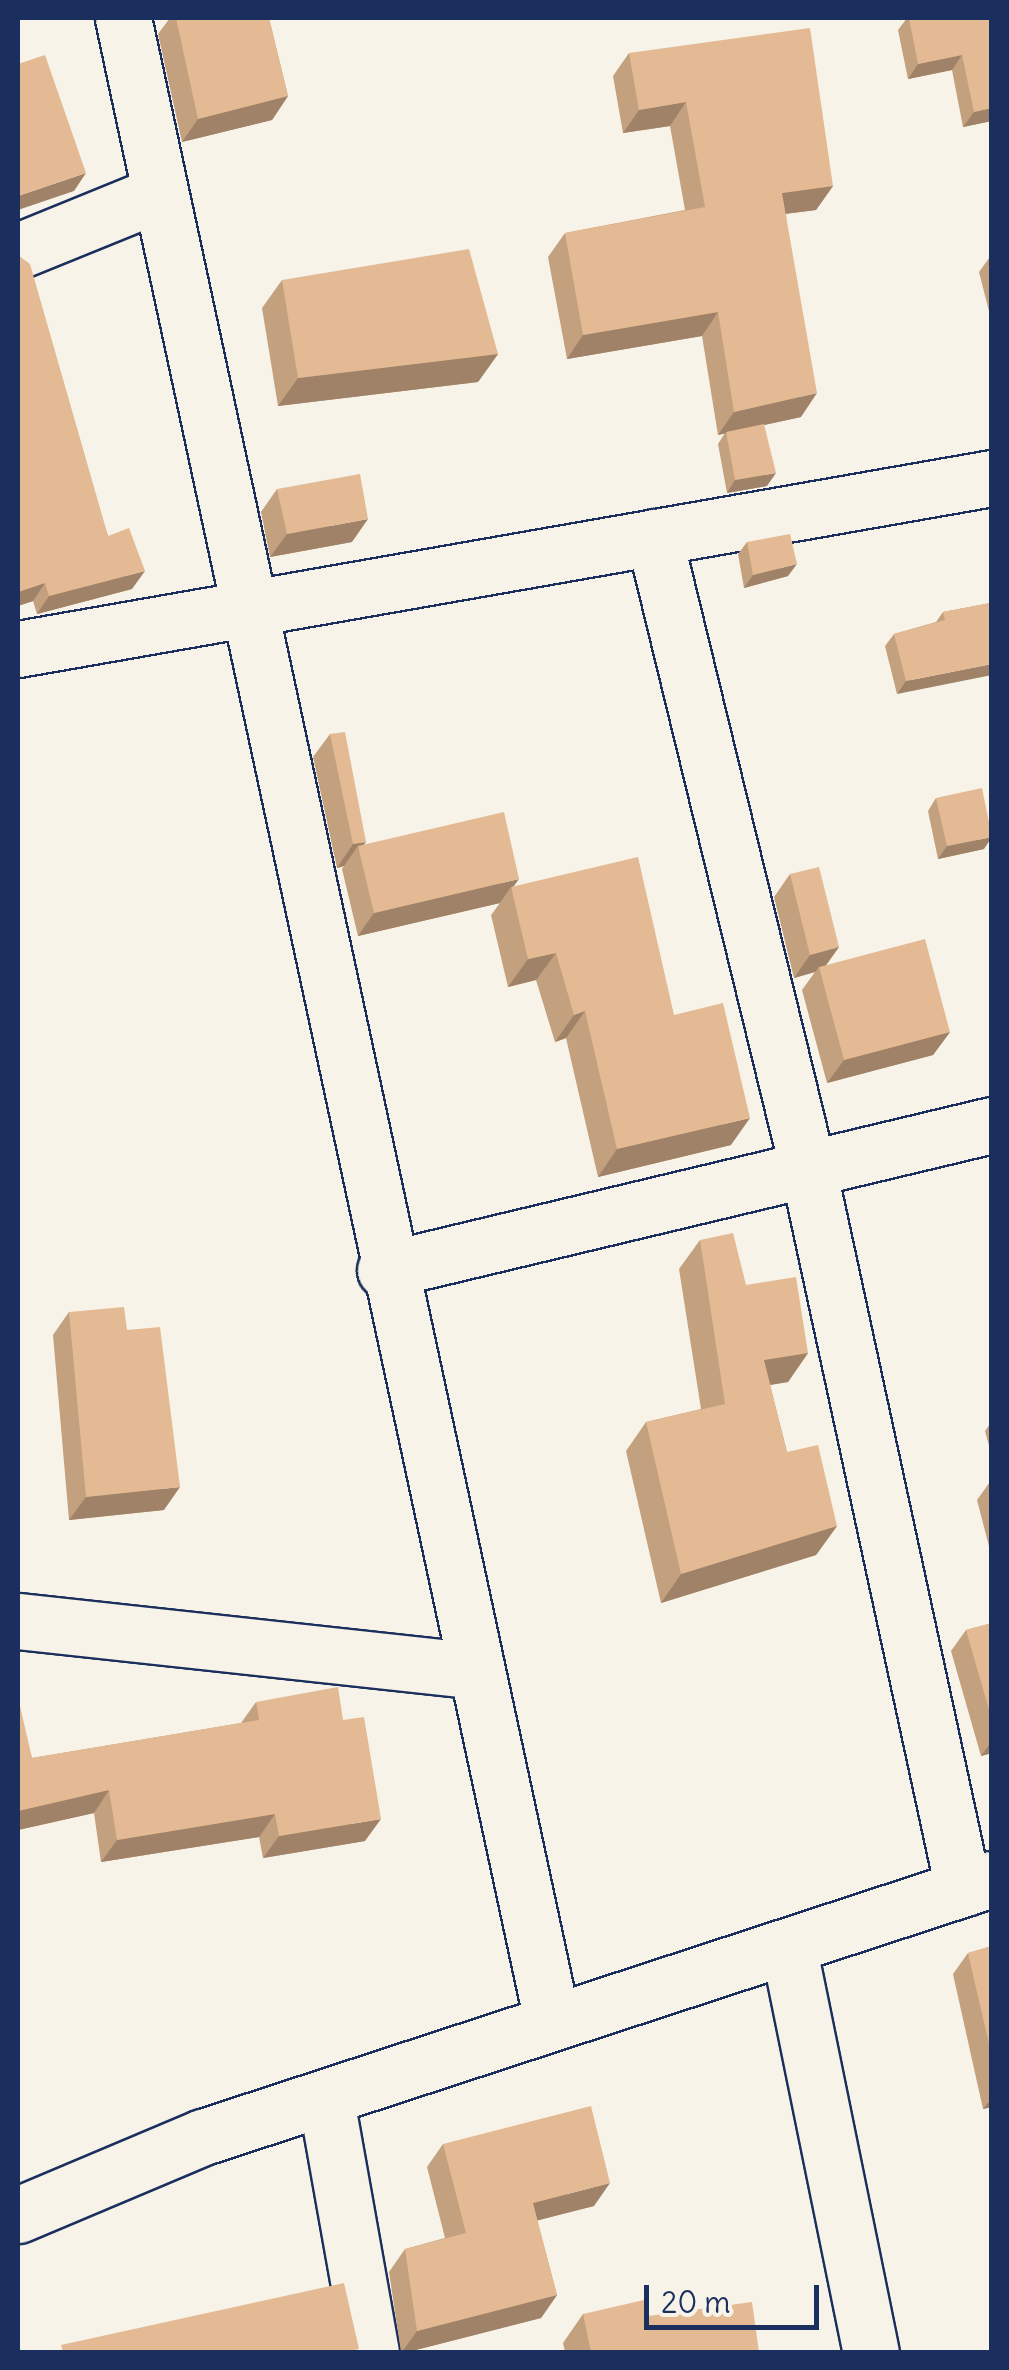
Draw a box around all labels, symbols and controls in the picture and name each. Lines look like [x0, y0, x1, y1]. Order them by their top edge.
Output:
scale bar [649, 2265, 824, 2327]
text: 20 m [661, 2283, 731, 2321]

